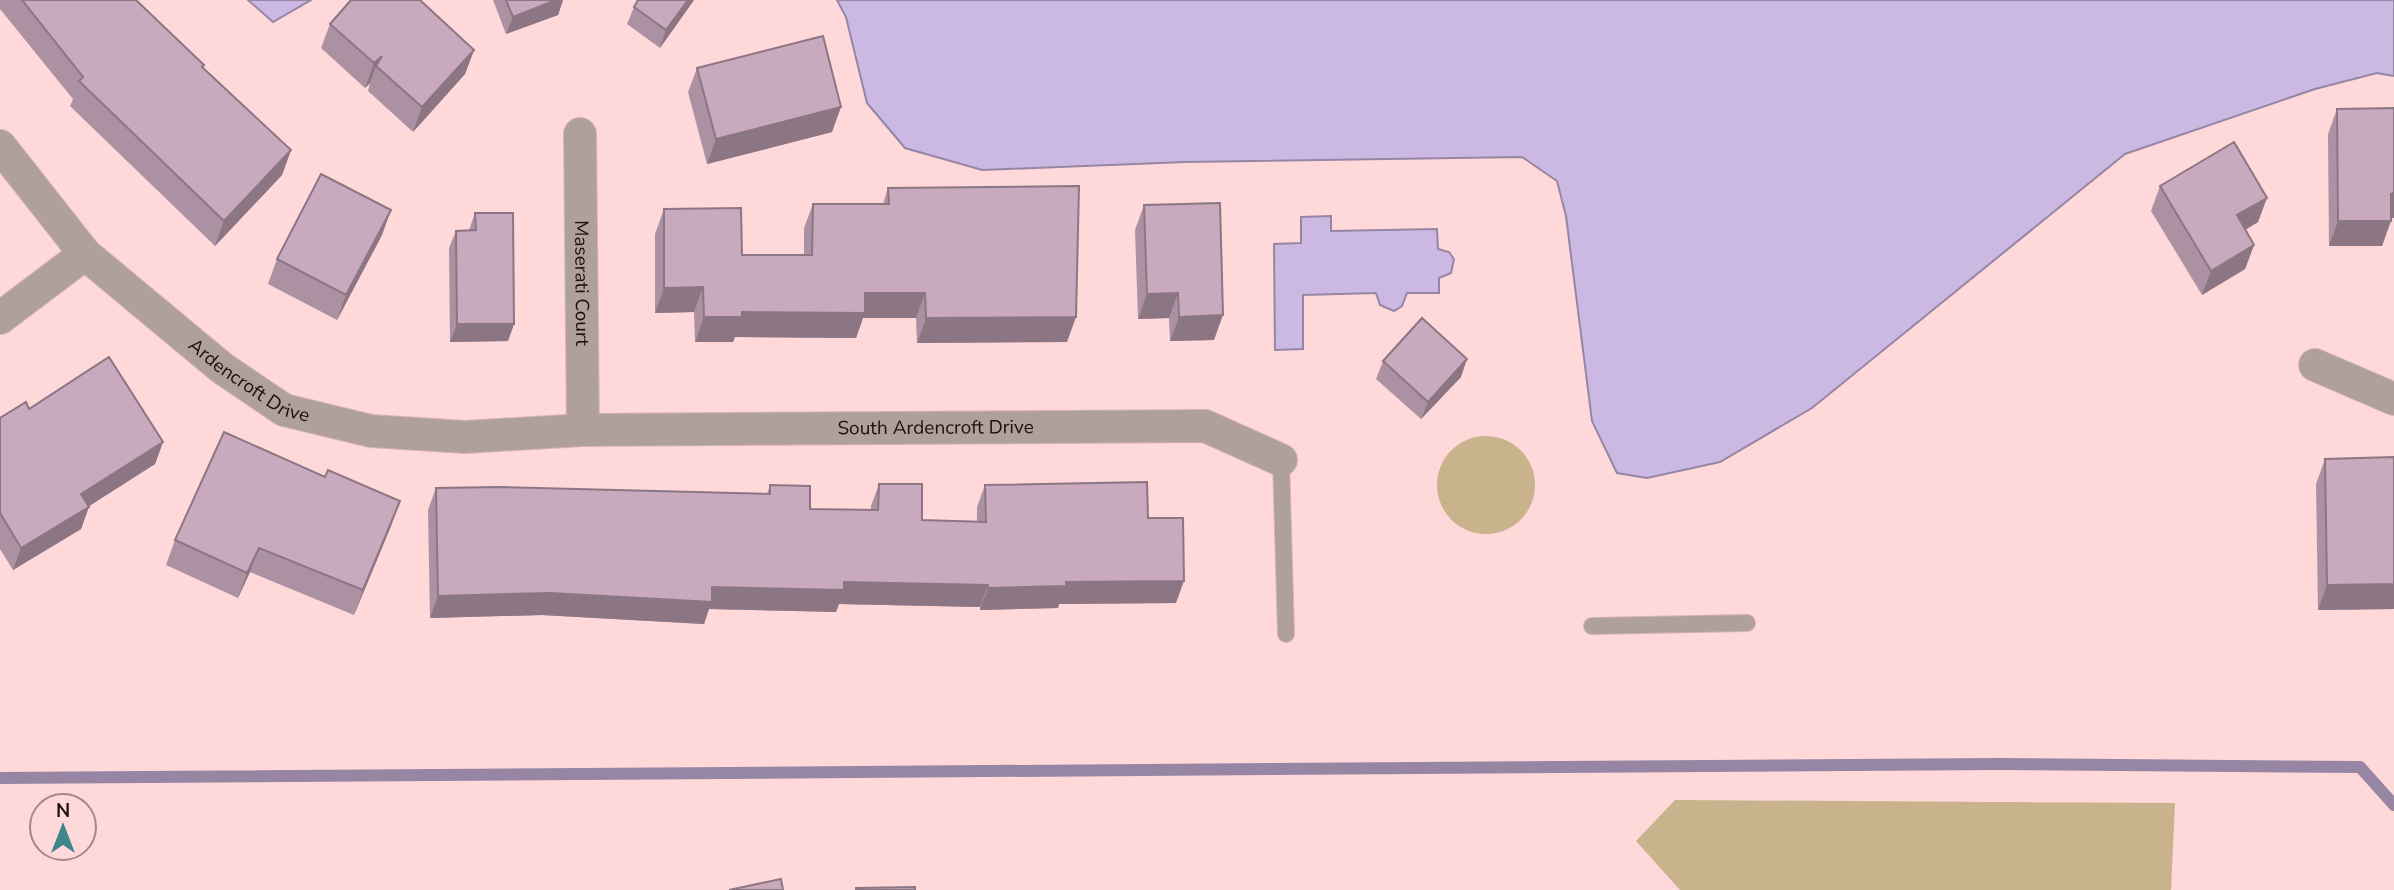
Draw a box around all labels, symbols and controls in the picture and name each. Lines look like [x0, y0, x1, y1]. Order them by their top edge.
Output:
street label: Maserati Court [568, 220, 595, 346]
street label: Ardencroft Drive [183, 332, 312, 429]
street label: South Ardencroft Drive [837, 414, 1034, 441]
north arrow [28, 792, 98, 862]
text: N [56, 798, 70, 824]

